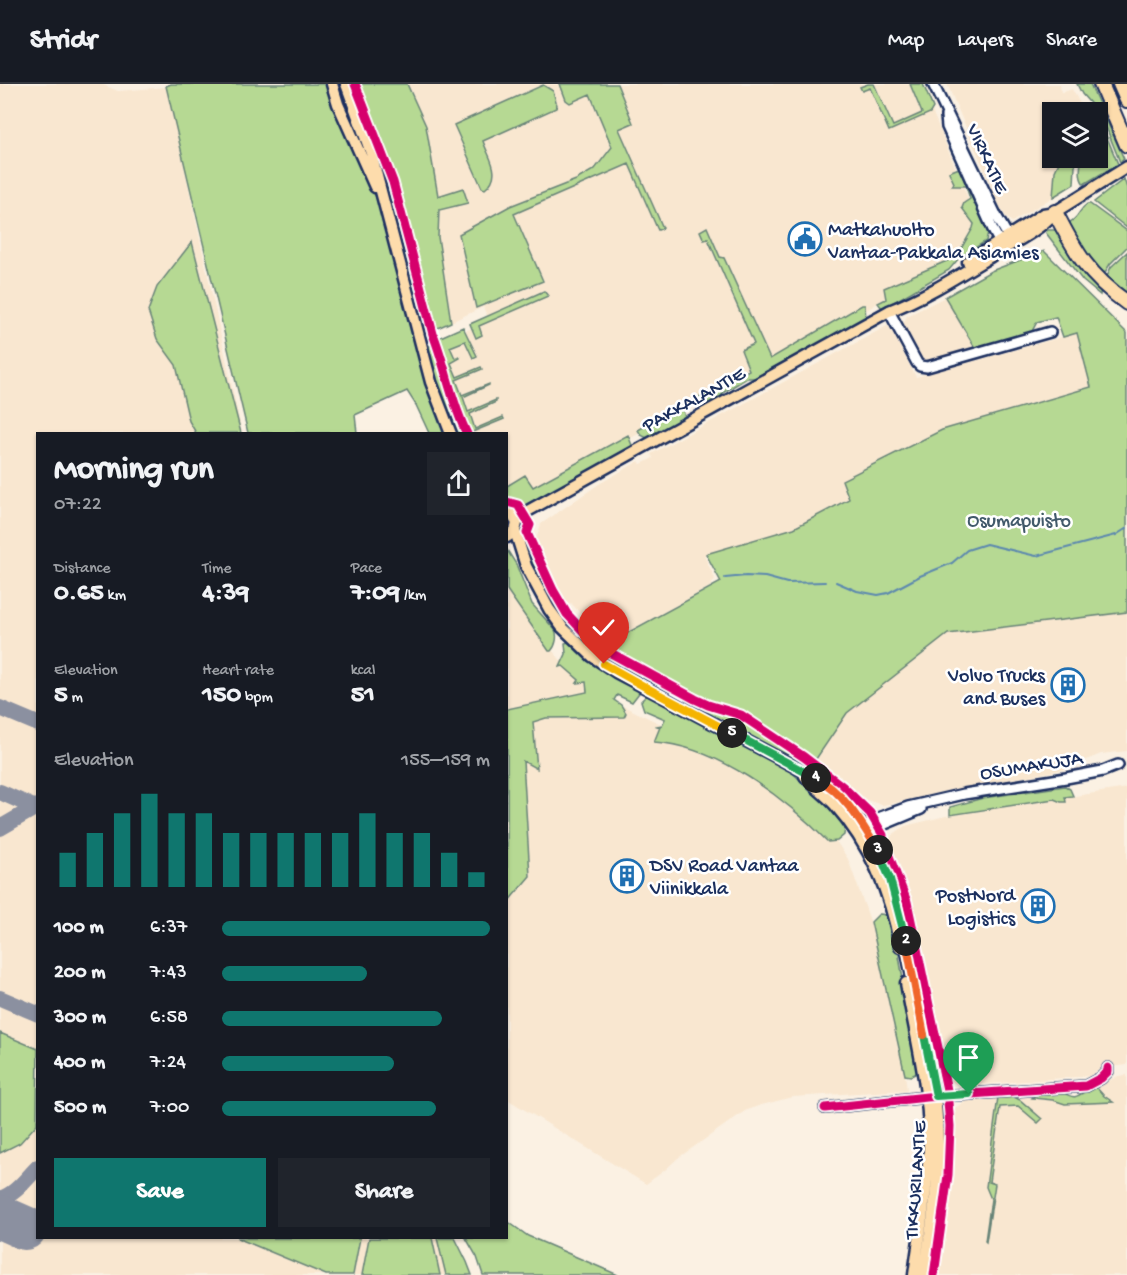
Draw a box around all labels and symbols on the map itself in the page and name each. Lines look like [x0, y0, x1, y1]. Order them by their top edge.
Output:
street label: VIRKATIE [959, 120, 1013, 199]
place label: Matkahuolto Vantaa-Pakkala Asiamies [827, 220, 1039, 266]
public building icon: Matkahuolto Vantaa-Pakkala Asiamies [787, 221, 823, 257]
street label: PAKKALANTIE [638, 363, 751, 439]
park label: Osumapuisto [967, 511, 1071, 534]
pin [578, 602, 629, 664]
place label: Volvo Trucks and Buses [947, 666, 1046, 712]
building icon: Volvo Trucks and Buses [1050, 667, 1086, 703]
pin: 5 [717, 718, 747, 748]
street label: OSUMAKUJA [979, 748, 1086, 787]
pin: 4 [801, 763, 831, 793]
pin: 3 [863, 835, 893, 865]
place label: DSV Road Vantaa Viinikkala [648, 856, 800, 902]
building icon: DSV Road Vantaa Viinikkala [609, 858, 645, 894]
place label: PostNord Logistics [935, 886, 1017, 932]
building icon: PostNord Logistics [1020, 888, 1056, 924]
pin: 2 [891, 926, 921, 956]
pin [943, 1032, 994, 1094]
street label: TIKKURILANTIE [902, 1119, 933, 1241]

